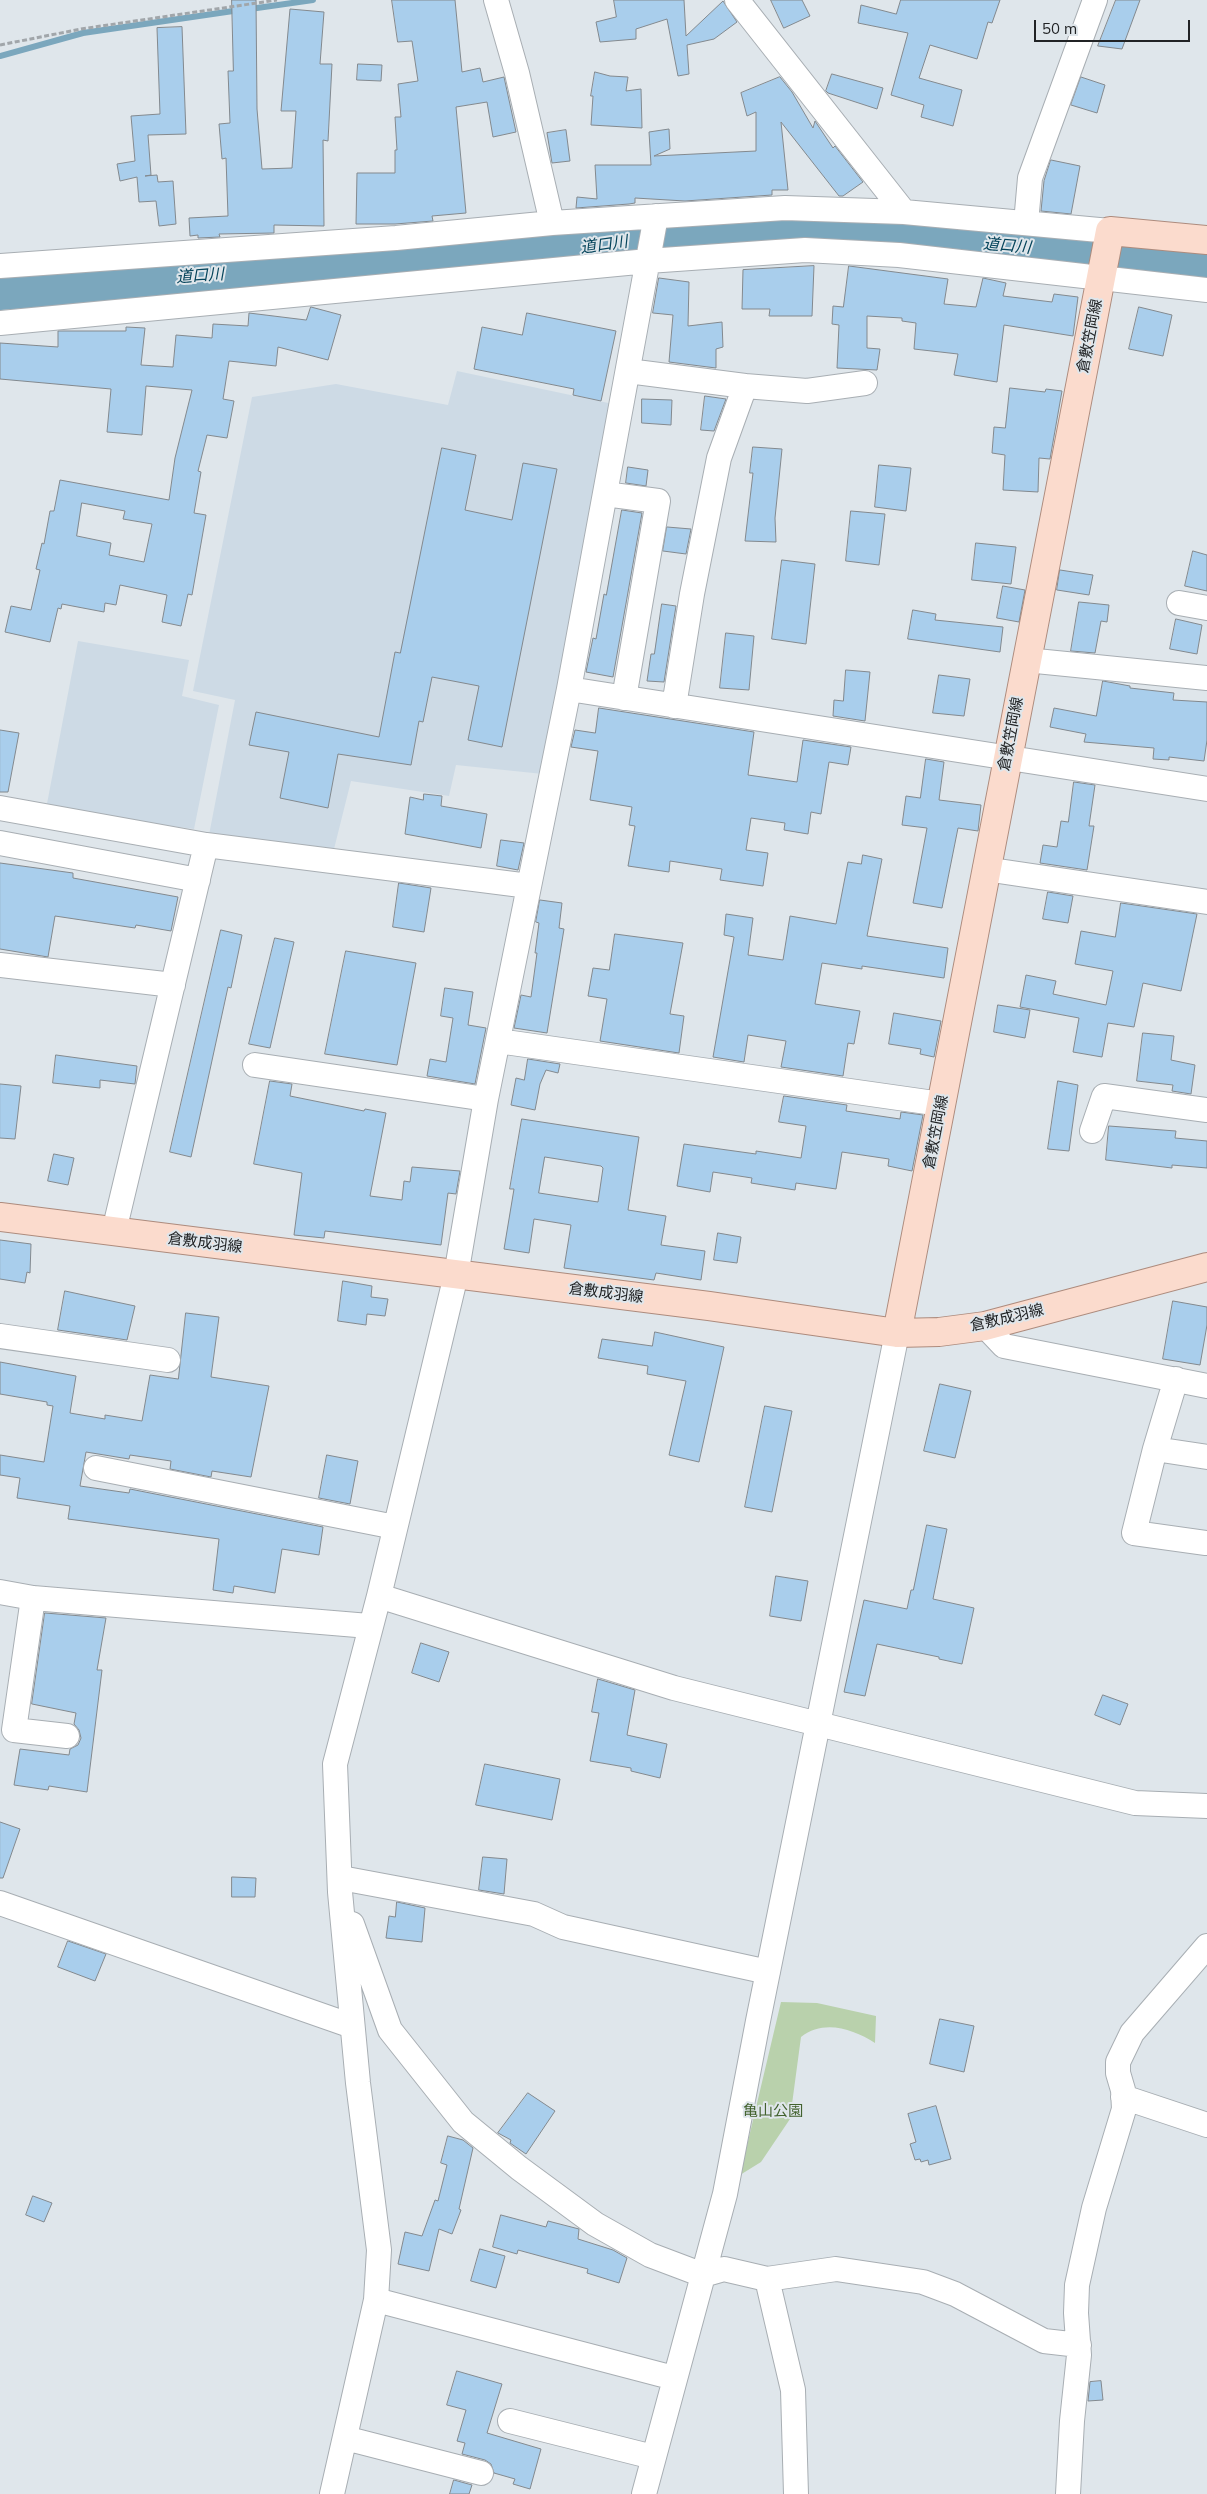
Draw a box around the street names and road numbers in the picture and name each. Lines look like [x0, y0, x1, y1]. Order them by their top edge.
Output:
street label: 倉敷笠岡線 [1074, 297, 1106, 375]
street label: 倉敷笠岡線 [995, 695, 1027, 773]
street label: 倉敷笠岡線 [920, 1093, 952, 1171]
street label: 倉敷成羽線 [167, 1229, 243, 1257]
street label: 倉敷成羽線 [568, 1279, 644, 1307]
street label: 倉敷成羽線 [968, 1301, 1046, 1335]

